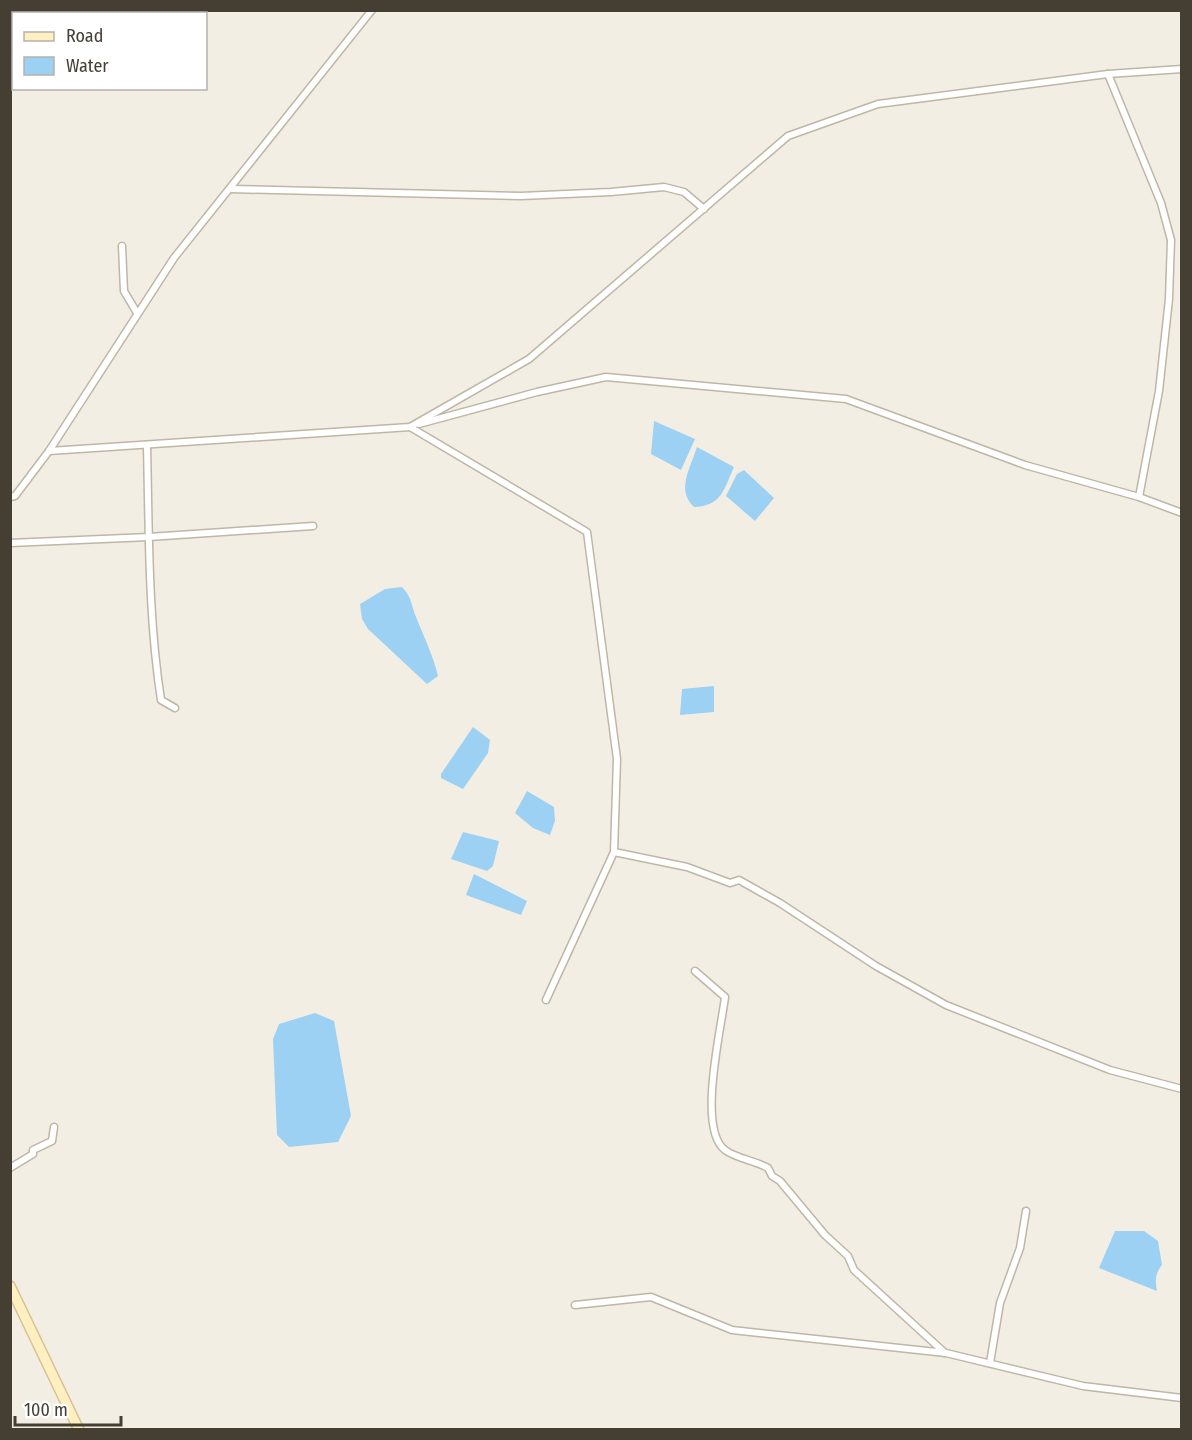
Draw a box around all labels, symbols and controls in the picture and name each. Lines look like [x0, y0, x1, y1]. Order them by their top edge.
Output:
legend [12, 12, 207, 90]
text: Road [66, 25, 103, 47]
text: Water [66, 55, 109, 77]
scale bar [15, 1389, 122, 1427]
text: 100 m [24, 1399, 68, 1421]

